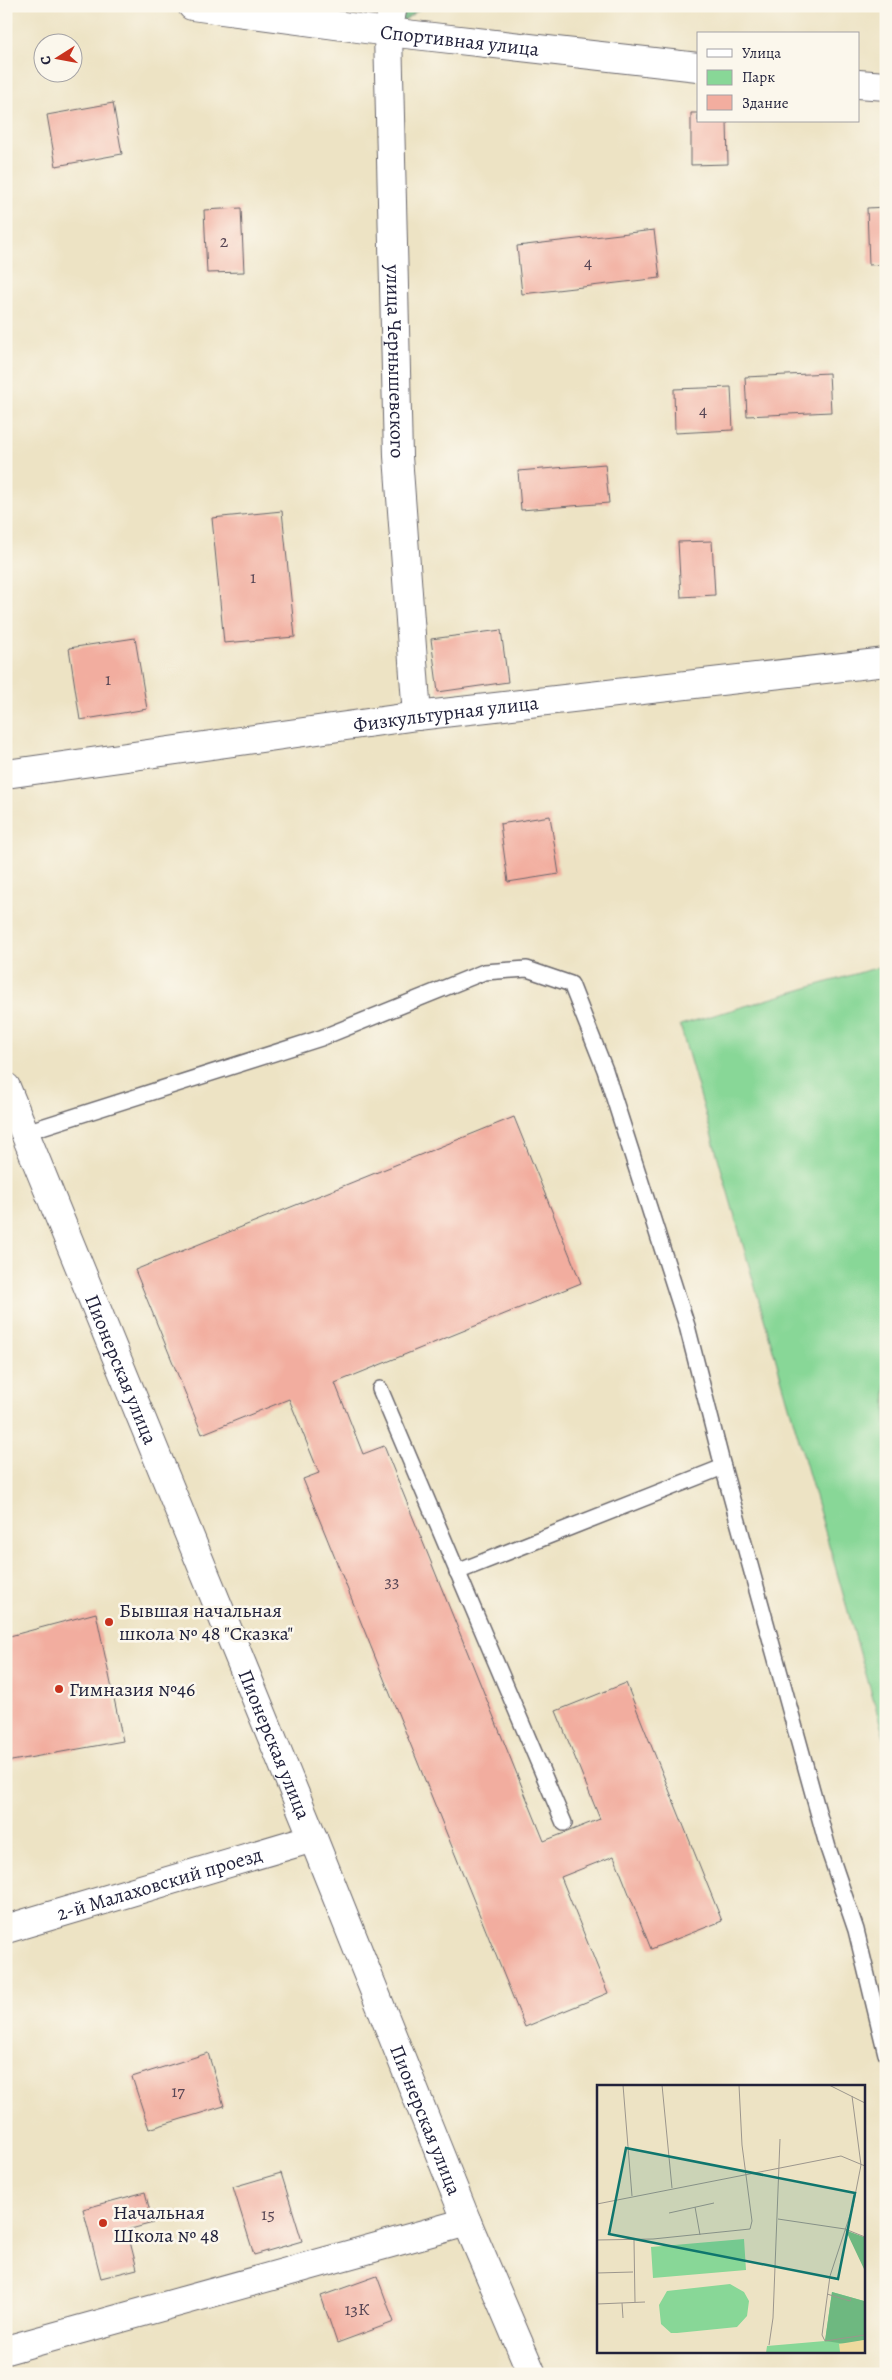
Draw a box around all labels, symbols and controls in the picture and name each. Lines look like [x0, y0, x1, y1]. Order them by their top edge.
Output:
street label: Спортивная улица [379, 18, 541, 63]
north arrow [32, 32, 82, 82]
legend [697, 32, 860, 122]
text: Улица [742, 43, 781, 63]
text: С [36, 54, 56, 66]
text: Парк [742, 67, 775, 87]
text: Здание [742, 93, 789, 113]
house number: 2 [220, 229, 229, 253]
house number: 4 [584, 250, 592, 274]
street label: улица Чернышевского [379, 263, 411, 459]
house number: 4 [699, 398, 707, 422]
house number: 1 [250, 565, 256, 589]
house number: 1 [105, 667, 111, 691]
street label: Физкультурная улица [351, 689, 541, 739]
street label: Пионерская улица [78, 1290, 164, 1449]
house number: 33 [385, 1569, 399, 1593]
place label: Бывшая начальная школа № 48 "Сказка" [119, 1597, 293, 1647]
marker: Бывшая начальная школа № 48 "Сказка" [103, 1616, 115, 1628]
street label: Пионерская улица [231, 1665, 317, 1824]
place label: Гимназия №46 [69, 1676, 195, 1703]
marker: Гимназия №46 [53, 1683, 65, 1695]
street label: 2-й Малаховский проезд [54, 1841, 266, 1927]
street label: Пионерская улица [383, 2041, 468, 2200]
house number: 17 [171, 2079, 185, 2103]
inset map [597, 2085, 864, 2352]
place label: Начальная Школа № 48 [113, 2199, 219, 2249]
house number: 15 [261, 2202, 275, 2226]
marker: Начальная Школа № 48 [97, 2217, 109, 2229]
house number: 13К [344, 2297, 370, 2321]

